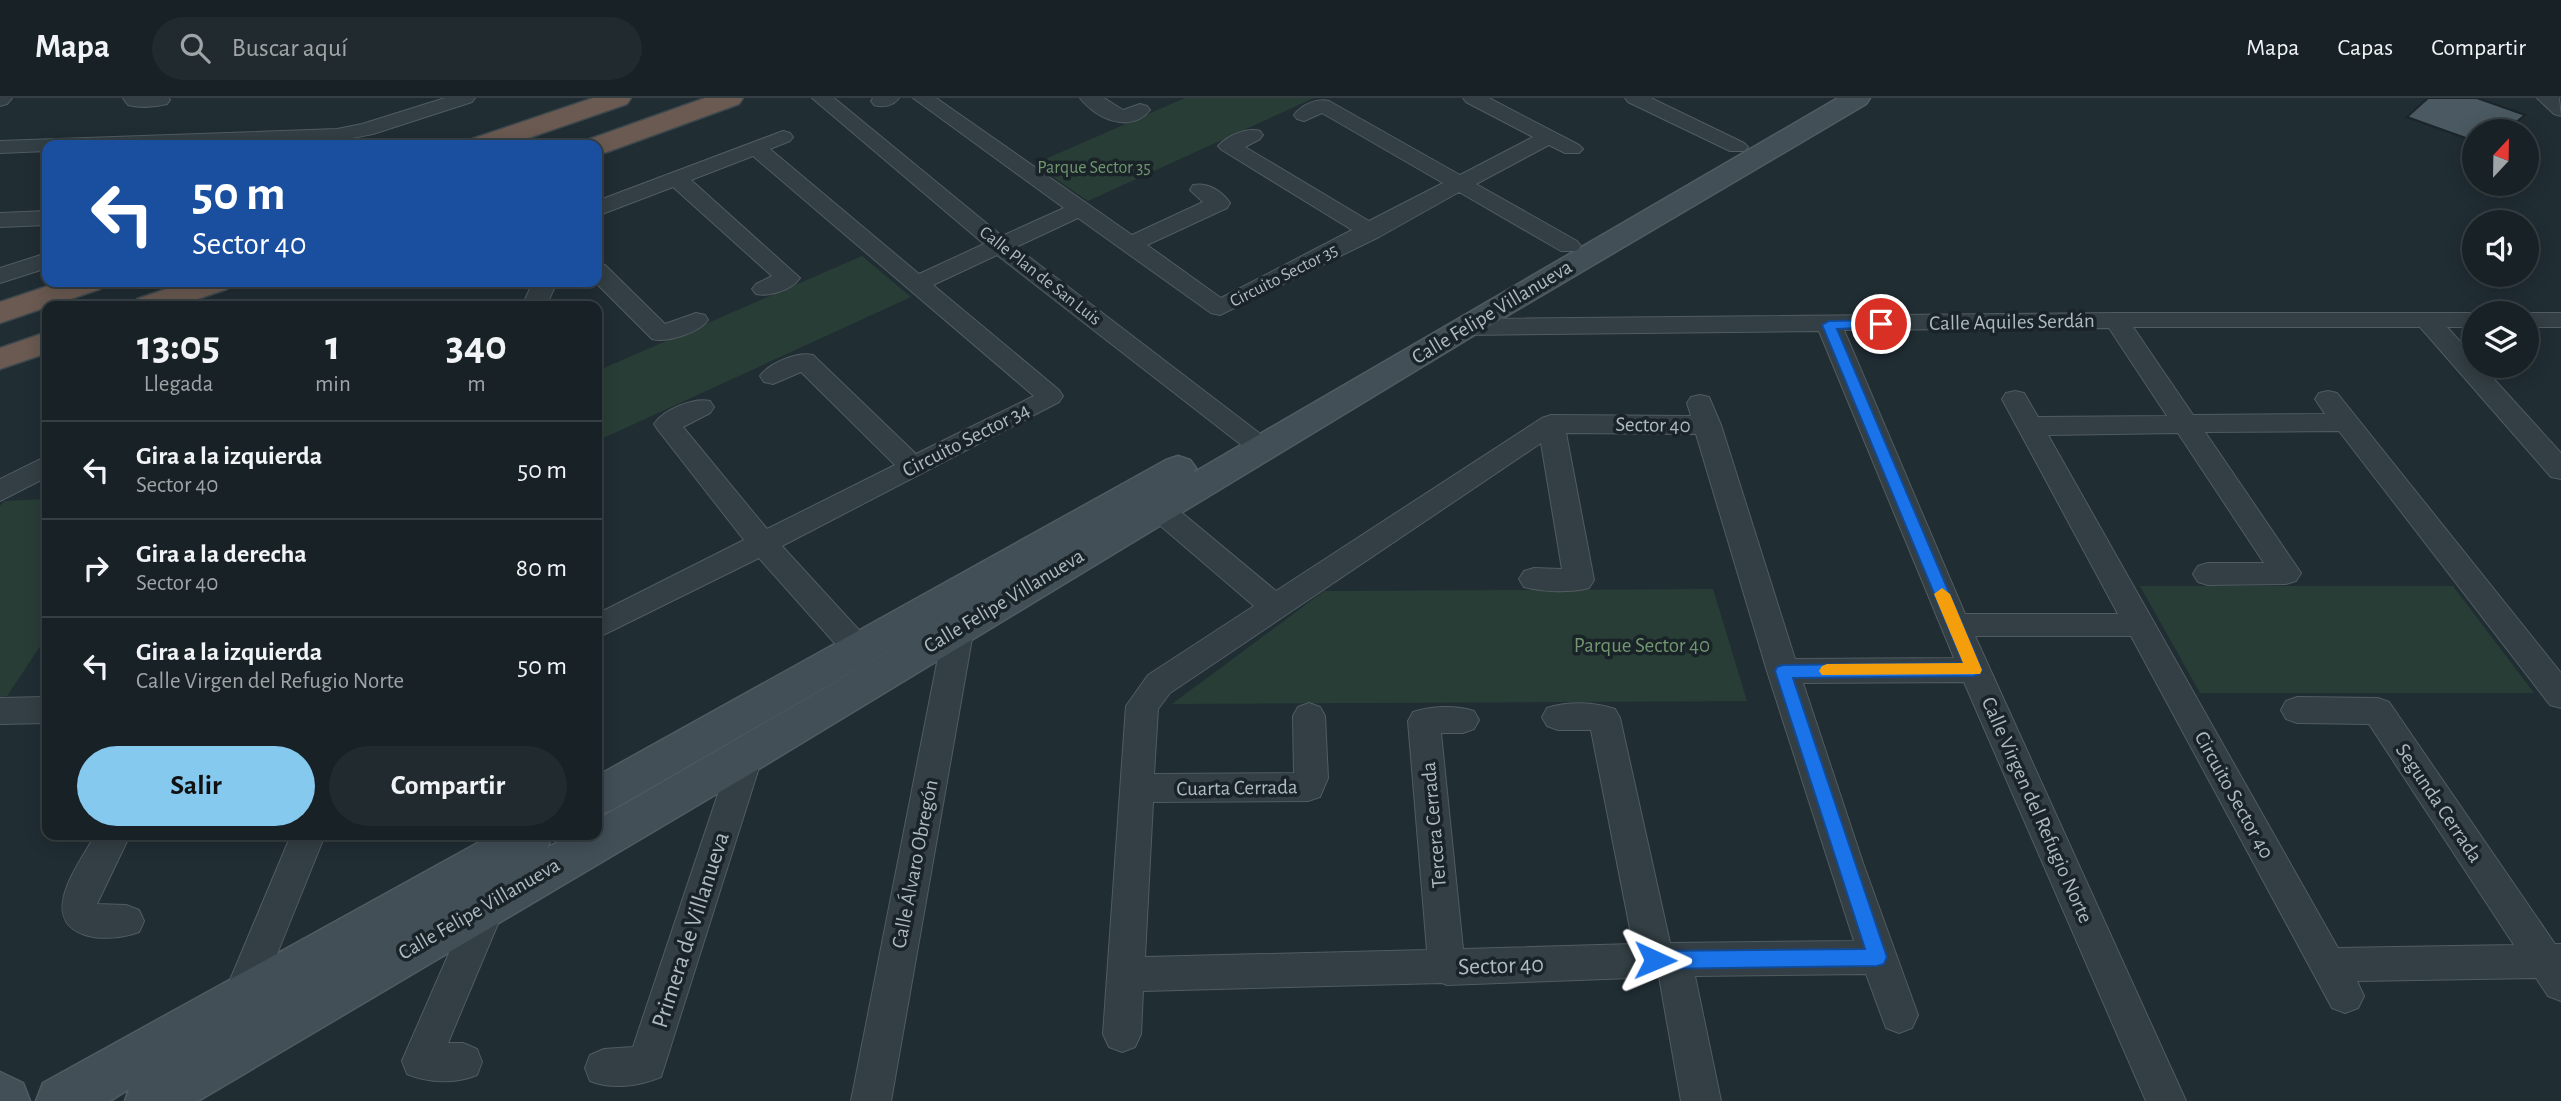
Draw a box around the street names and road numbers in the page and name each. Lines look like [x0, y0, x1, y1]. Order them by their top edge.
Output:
street label: Calle Plan de San Luis [976, 223, 1104, 329]
street label: Circuito Sector 35 [1227, 241, 1341, 311]
street label: Calle Felipe Villanueva [1408, 256, 1576, 368]
street label: Calle Aquiles Serdán [1929, 310, 2095, 334]
street label: Circuito Sector 34 [899, 399, 1033, 481]
street label: Sector 40 [1615, 414, 1691, 436]
street label: Calle Felipe Villanueva [920, 545, 1088, 657]
street label: Calle Virgen del Refugio Norte [1978, 694, 2096, 926]
street label: Circuito Sector 40 [2190, 728, 2278, 862]
street label: Segunda Cerrada [2392, 740, 2487, 866]
street label: Tercera Cerrada [1418, 761, 1450, 889]
street label: Cuarta Cerrada [1176, 776, 1298, 800]
street label: Calle Álvaro Obregón [886, 778, 942, 950]
street label: Primera de Villanueva [648, 829, 734, 1031]
street label: Calle Felipe Villanueva [395, 854, 564, 964]
street label: Sector 40 [1458, 953, 1544, 979]

